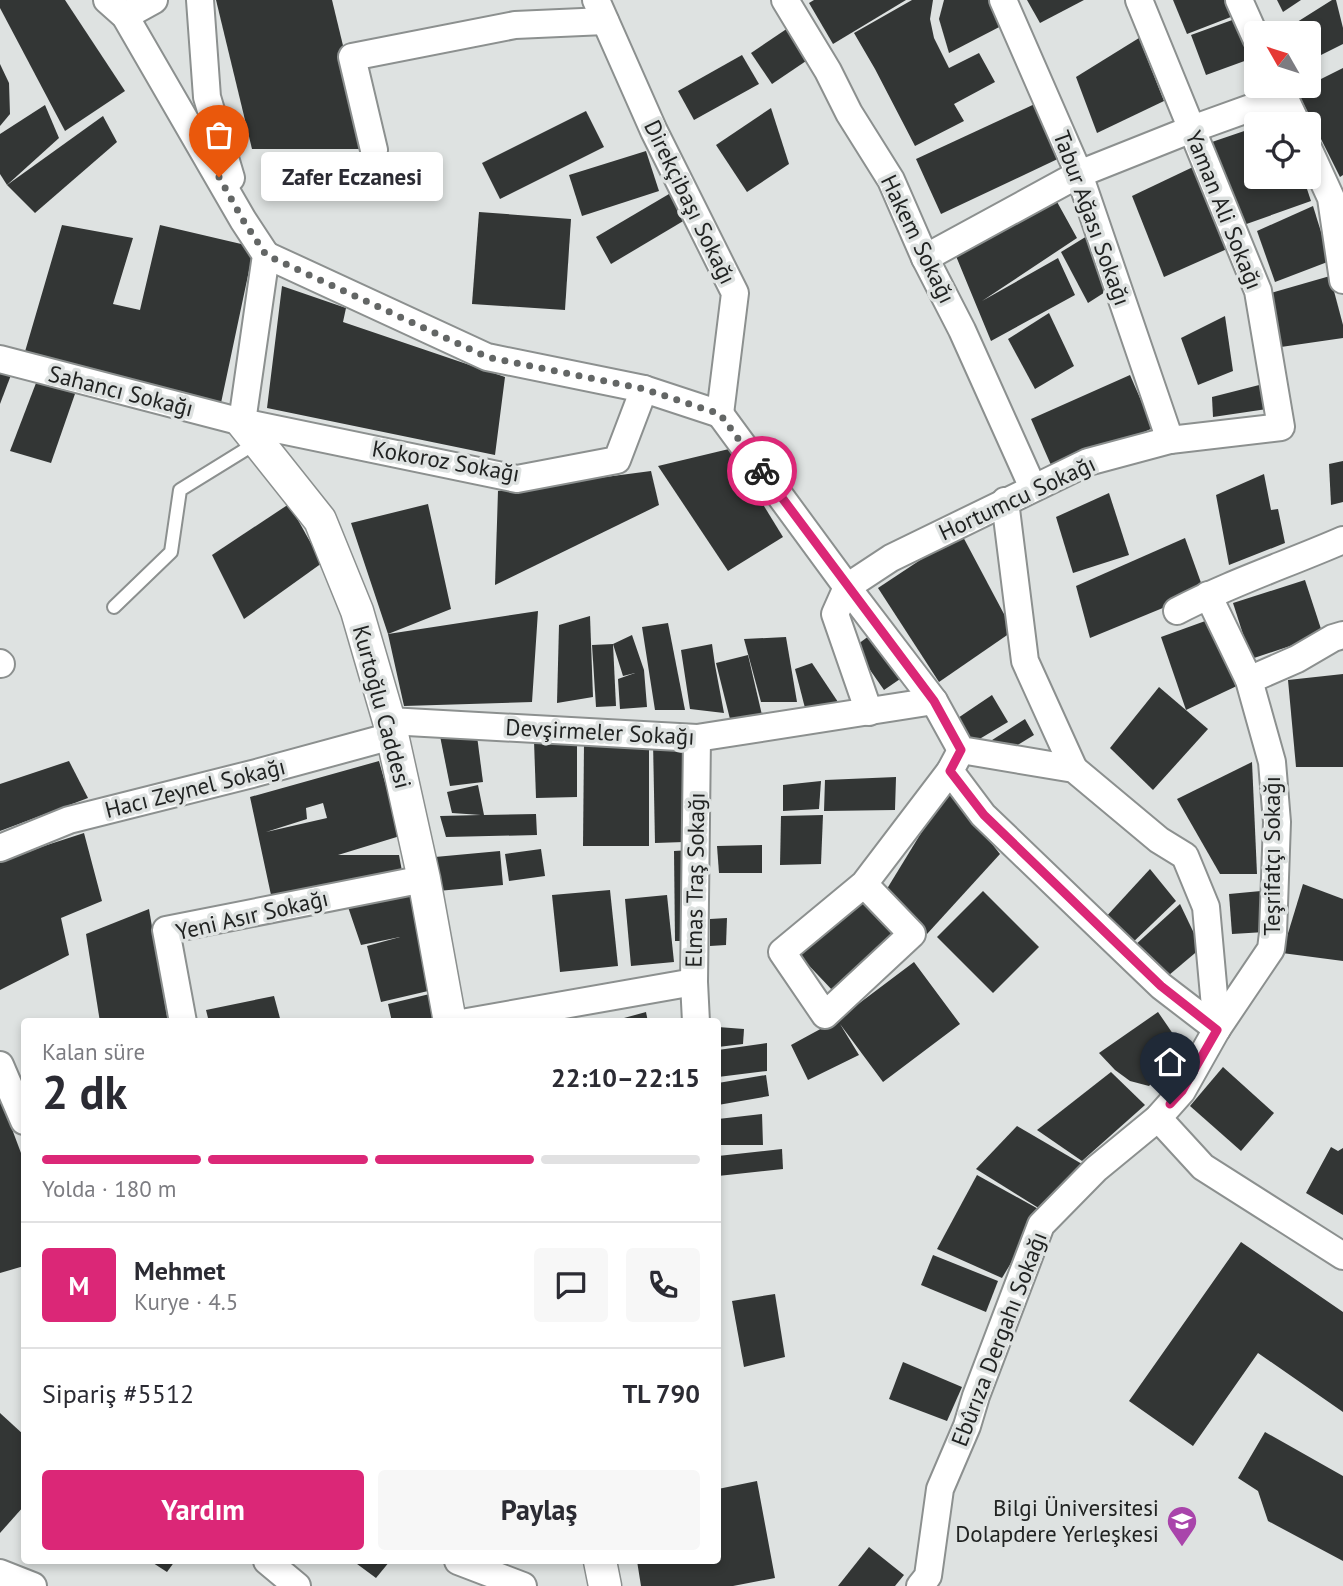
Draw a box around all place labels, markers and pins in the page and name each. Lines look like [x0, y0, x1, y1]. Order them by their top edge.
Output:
pin [189, 105, 249, 177]
callout: Zafer Eczanesi [261, 152, 443, 202]
pin [1140, 1032, 1200, 1104]
place label: Bilgi Üniversitesi Dolapdere Yerleşkesi [955, 1493, 1159, 1548]
school or university icon: Bilgi Üniversitesi Dolapdere Yerleşkesi [1165, 1504, 1199, 1548]

